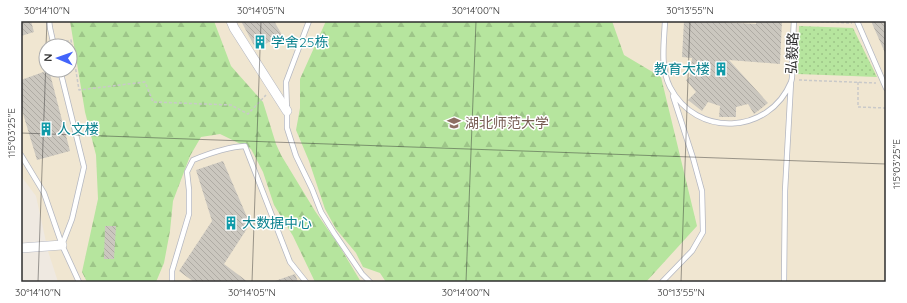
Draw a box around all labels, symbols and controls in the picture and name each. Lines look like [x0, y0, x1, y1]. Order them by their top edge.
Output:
text: 30°14'10"N [24, 4, 70, 17]
text: 30°14'05"N [237, 4, 285, 17]
text: 30°14'00"N [452, 4, 500, 17]
text: 30°13'55"N [666, 4, 714, 17]
street label: 弘毅路 [782, 32, 802, 74]
place label: 学舍25栋 [271, 33, 328, 51]
building icon: 学舍25栋 [252, 34, 268, 50]
north arrow [38, 38, 78, 78]
text: N [41, 53, 55, 62]
place label: 教育大楼 [654, 60, 710, 78]
building icon: 教育大楼 [713, 61, 729, 77]
text: 115°03'25"E [5, 108, 18, 158]
place label: 湖北师范大学 [465, 114, 549, 132]
school or university icon: 湖北师范大学 [446, 115, 462, 131]
place label: 人文楼 [57, 120, 99, 138]
building icon: 人文楼 [38, 121, 54, 137]
text: 115°03'25"E [890, 139, 903, 189]
place label: 大数据中心 [242, 214, 312, 232]
building icon: 大数据中心 [223, 215, 239, 231]
text: 30°14'10"N [15, 286, 61, 299]
text: 30°14'05"N [228, 286, 276, 299]
text: 30°14'00"N [442, 286, 490, 299]
text: 30°13'55"N [657, 286, 705, 299]

